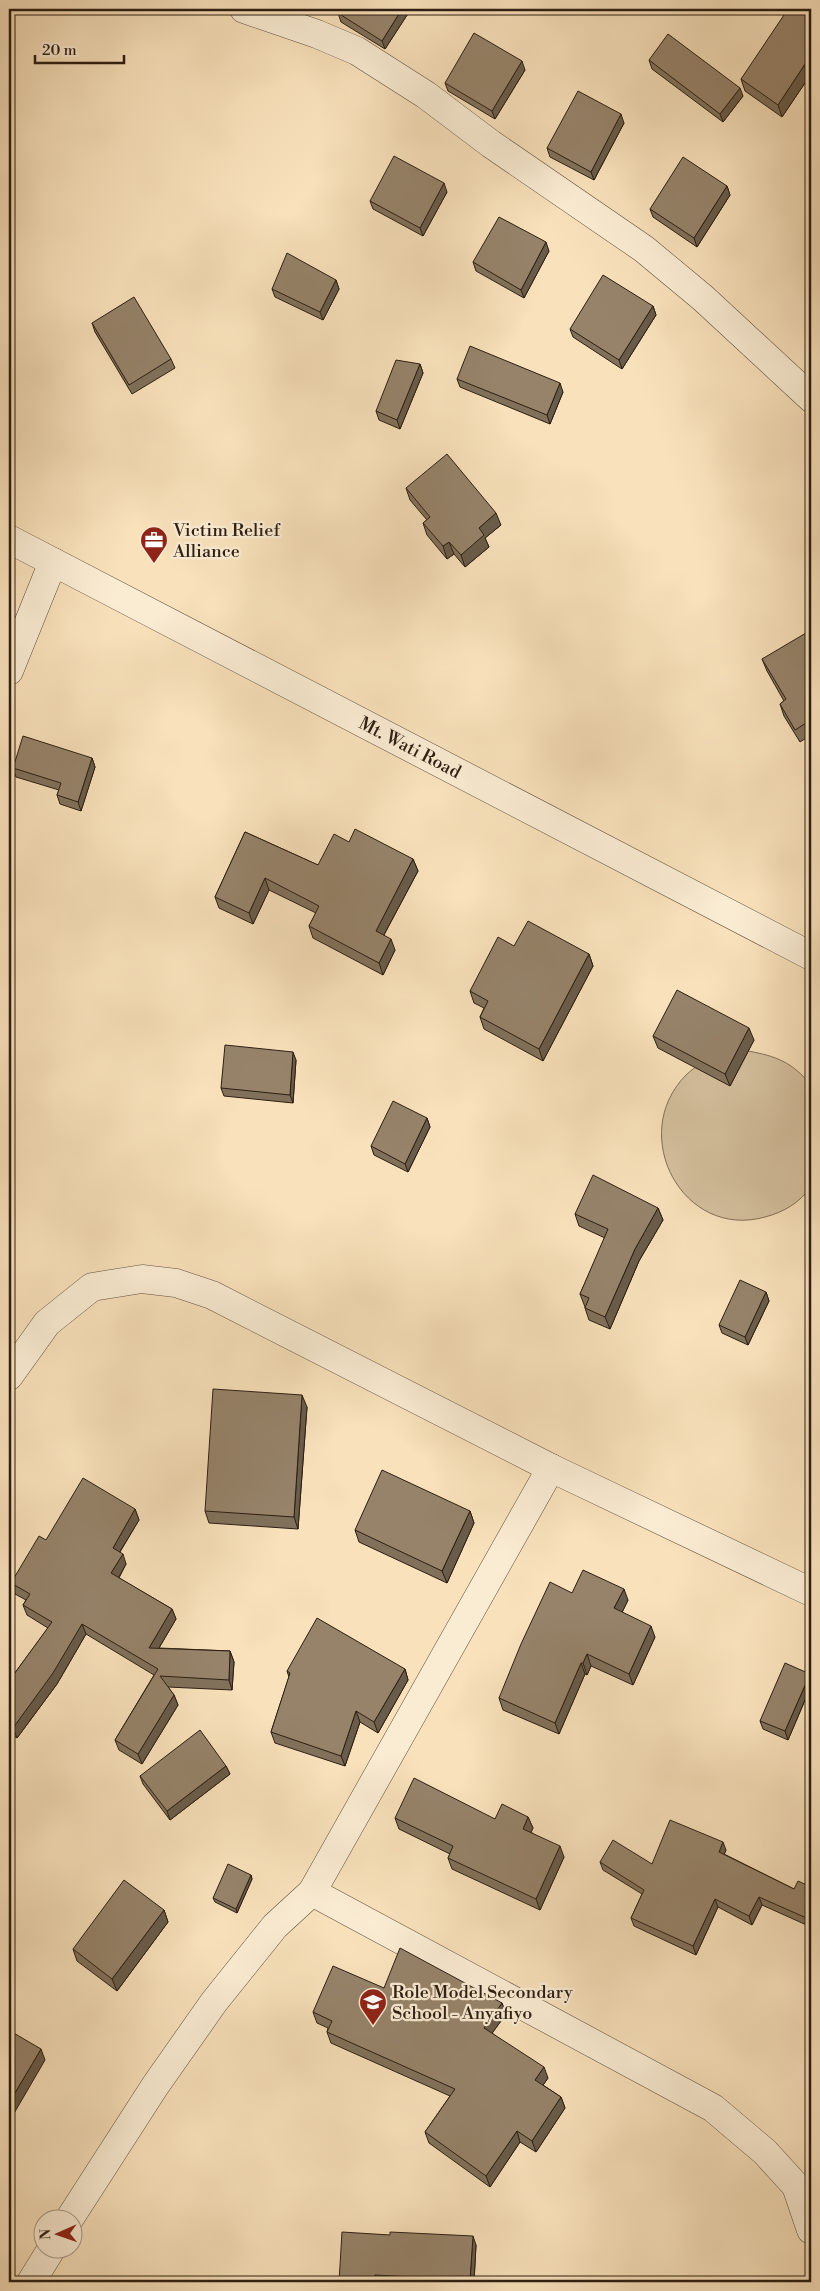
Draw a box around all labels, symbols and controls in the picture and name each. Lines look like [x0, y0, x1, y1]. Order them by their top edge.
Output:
scale bar [35, 32, 124, 64]
text: 20 m [42, 41, 77, 60]
place label: Victim Relief Alliance [172, 519, 281, 563]
office icon: Victim Relief Alliance [139, 525, 169, 564]
street label: Mt. Wati Road [355, 711, 466, 784]
place label: Role Model Secondary School - Anyafiyo [392, 1981, 573, 2025]
school or university icon: Role Model Secondary School - Anyafiyo [358, 1987, 388, 2026]
north arrow [32, 2208, 82, 2258]
text: N [37, 2229, 55, 2240]

